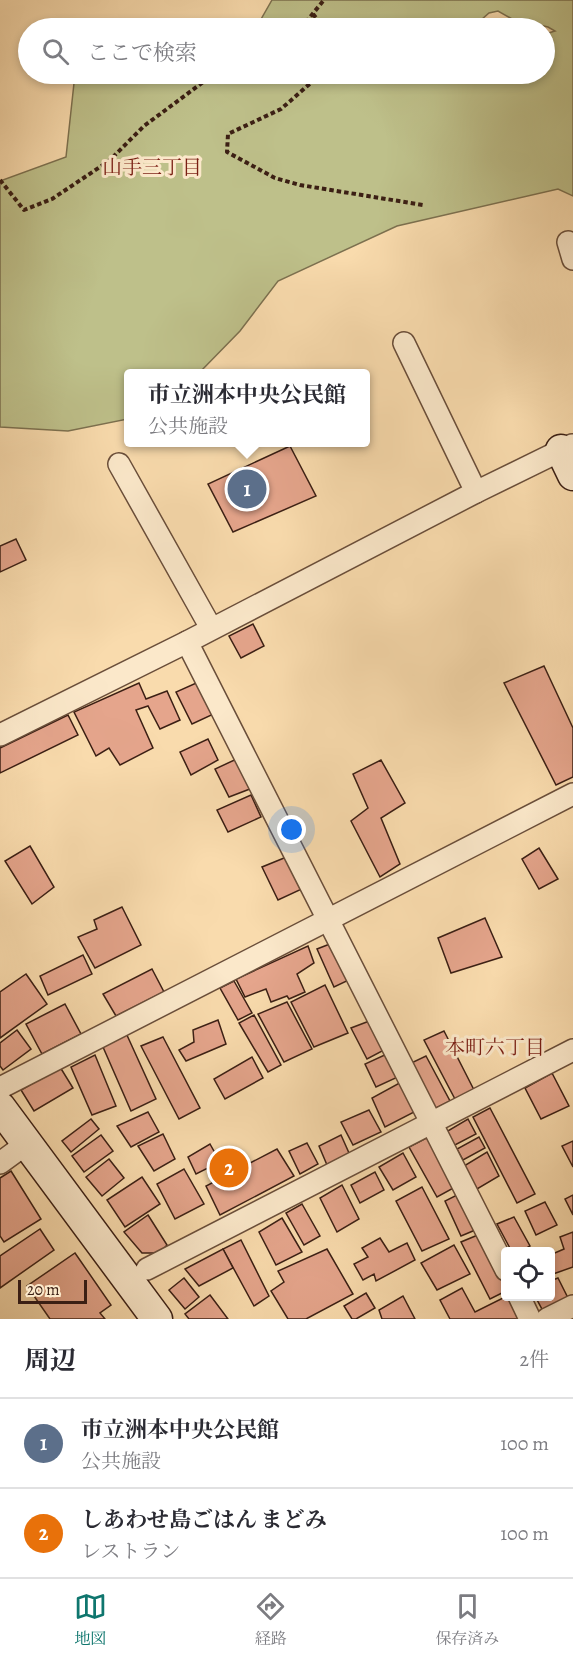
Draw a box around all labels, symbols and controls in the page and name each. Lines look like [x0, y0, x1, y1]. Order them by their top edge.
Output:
search box [18, 18, 555, 84]
icon: search [39, 35, 72, 68]
text: ここで検索 [87, 38, 197, 68]
district label: 山手三丁目 [102, 154, 202, 181]
popup [124, 369, 370, 447]
text: 市立洲本中央公民館 [148, 380, 346, 410]
text: 公共施設 [148, 413, 228, 440]
pin: 1 [228, 466, 266, 512]
your location [277, 815, 306, 844]
district label: 本町六丁目 [445, 1034, 545, 1061]
pin: 2 [210, 1146, 248, 1190]
map controls [501, 1247, 555, 1301]
button: locate [501, 1247, 555, 1301]
scale bar [18, 1277, 87, 1304]
text: 20 m [27, 1279, 60, 1301]
text: 周辺 [24, 1343, 76, 1378]
text: 2件 [520, 1346, 549, 1373]
text: 市立洲本中央公民館 [81, 1415, 279, 1445]
text: 1 [40, 1430, 47, 1457]
text: 100 m [500, 1430, 549, 1457]
text: 公共施設 [81, 1448, 161, 1475]
text: しあわせ島ごはん まどみ [81, 1505, 327, 1535]
text: 2 [39, 1520, 48, 1547]
text: 100 m [500, 1520, 549, 1547]
text: レストラン [81, 1538, 180, 1565]
tab: 地図 [74, 1590, 107, 1650]
tab: 経路 [254, 1590, 287, 1650]
tab: 保存済み [435, 1590, 499, 1650]

